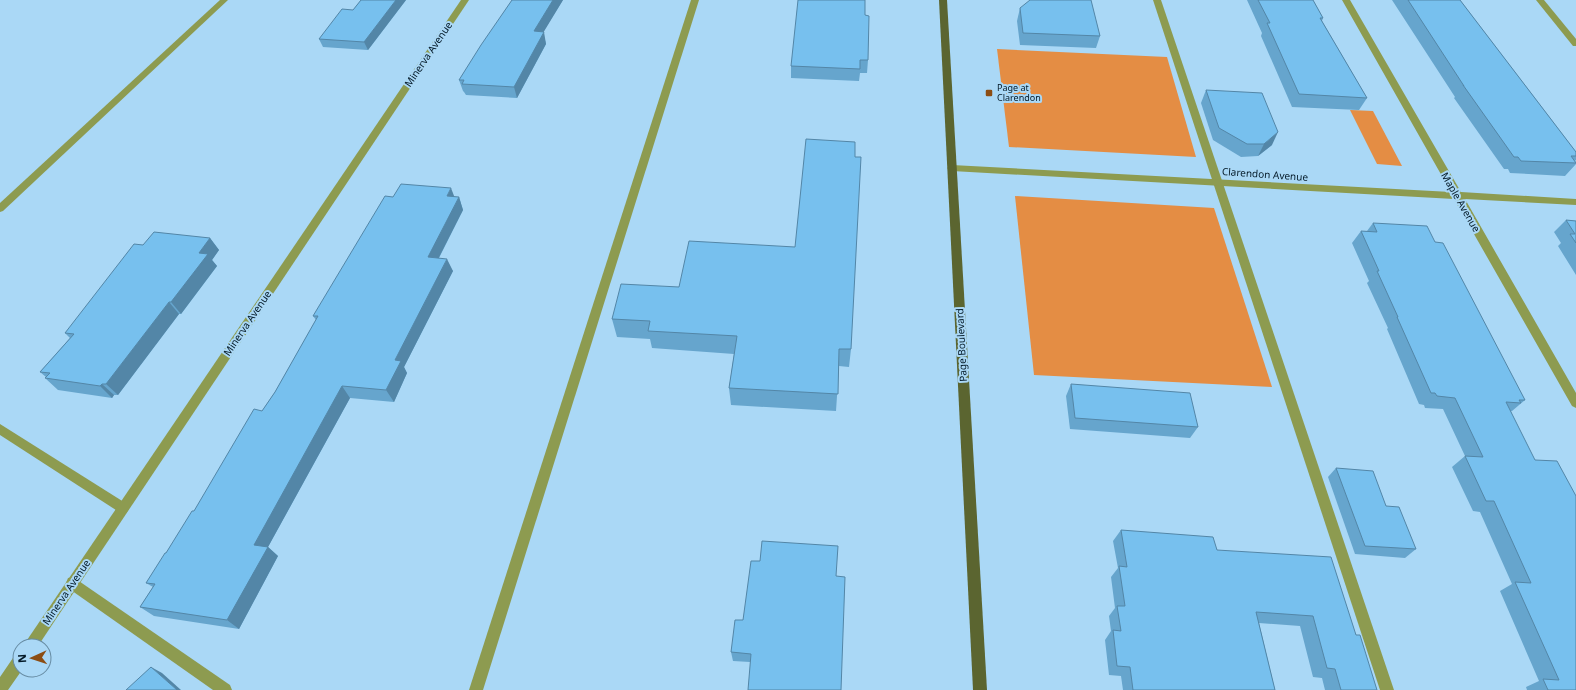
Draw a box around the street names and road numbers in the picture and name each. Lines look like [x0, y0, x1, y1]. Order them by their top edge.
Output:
street label: Minerva Avenue [401, 18, 455, 89]
street label: Clarendon Avenue [1221, 164, 1309, 184]
street label: Maple Avenue [1438, 170, 1484, 235]
street label: Minerva Avenue [220, 287, 274, 358]
street label: Page Boulevard [952, 308, 970, 382]
street label: Minerva Avenue [39, 556, 93, 627]

